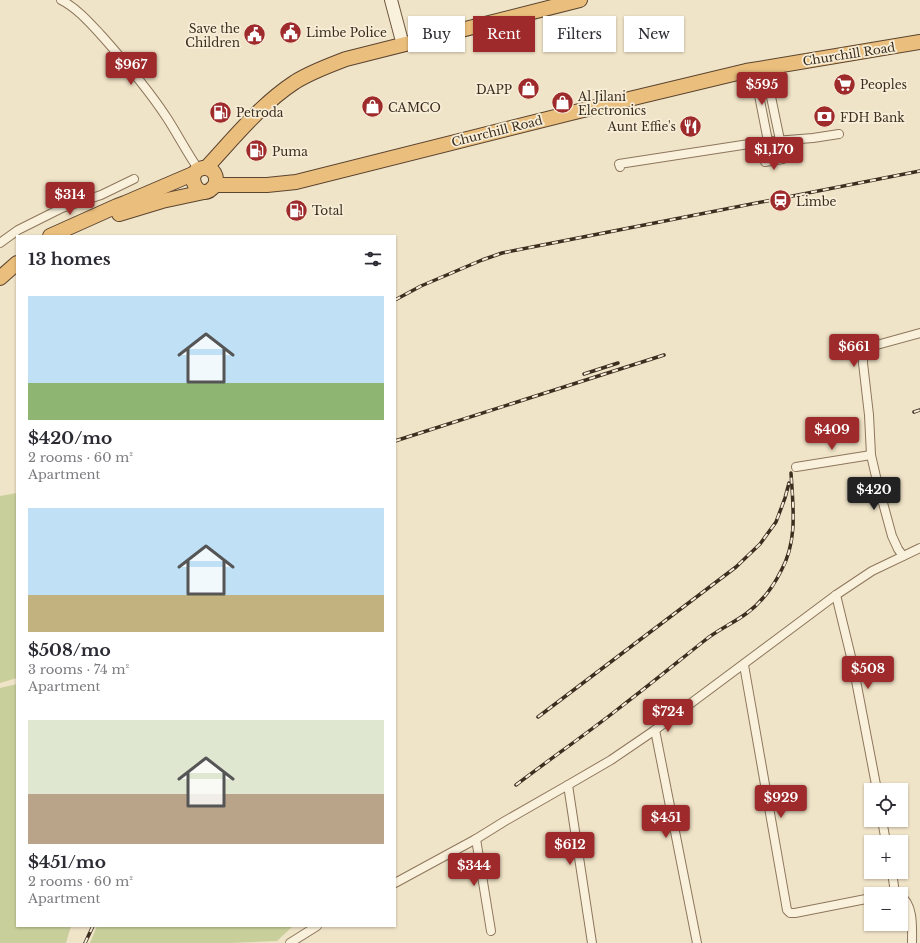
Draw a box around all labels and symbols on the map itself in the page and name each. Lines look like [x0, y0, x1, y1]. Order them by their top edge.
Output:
public building icon: Limbe Police [277, 19, 303, 45]
place label: Save the Children [185, 21, 240, 50]
public building icon: Save the Children [242, 22, 268, 48]
place label: Limbe Police [306, 25, 387, 40]
street label: Churchill Road [802, 39, 896, 69]
pin: $967 [107, 52, 155, 86]
supermarket icon: Peoples [831, 71, 857, 97]
pin: $595 [738, 72, 786, 106]
shop icon: DAPP [515, 76, 541, 102]
place label: Peoples [860, 77, 907, 92]
place label: DAPP [476, 82, 512, 97]
place label: Al Jilani Electronics [577, 89, 646, 118]
shop icon: Al Jilani Electronics [550, 90, 576, 116]
shop icon: CAMCO [360, 94, 386, 120]
fuel station icon: Petroda [207, 99, 233, 125]
place label: CAMCO [388, 100, 441, 115]
bank icon: FDH Bank [811, 104, 837, 130]
place label: Petroda [236, 105, 284, 120]
place label: FDH Bank [840, 110, 905, 125]
street label: Churchill Road [450, 112, 544, 150]
restaurant icon: Aunt Effie's [678, 113, 704, 139]
place label: Aunt Effie's [607, 119, 676, 134]
pin: $1,170 [741, 137, 807, 171]
fuel station icon: Puma [244, 138, 270, 164]
place label: Puma [272, 144, 308, 159]
pin: $314 [46, 182, 94, 216]
station icon: Limbe [767, 188, 793, 214]
place label: Limbe [796, 194, 837, 209]
fuel station icon: Total [284, 197, 310, 223]
place label: Total [312, 203, 343, 218]
pin: $661 [830, 334, 878, 368]
pin: $409 [808, 417, 856, 451]
pin: $420 [850, 477, 898, 511]
pin: $508 [844, 656, 892, 690]
pin: $724 [644, 699, 692, 733]
pin: $929 [757, 785, 805, 819]
pin: $451 [642, 805, 690, 839]
pin: $612 [546, 832, 594, 866]
pin: $344 [450, 853, 498, 887]

